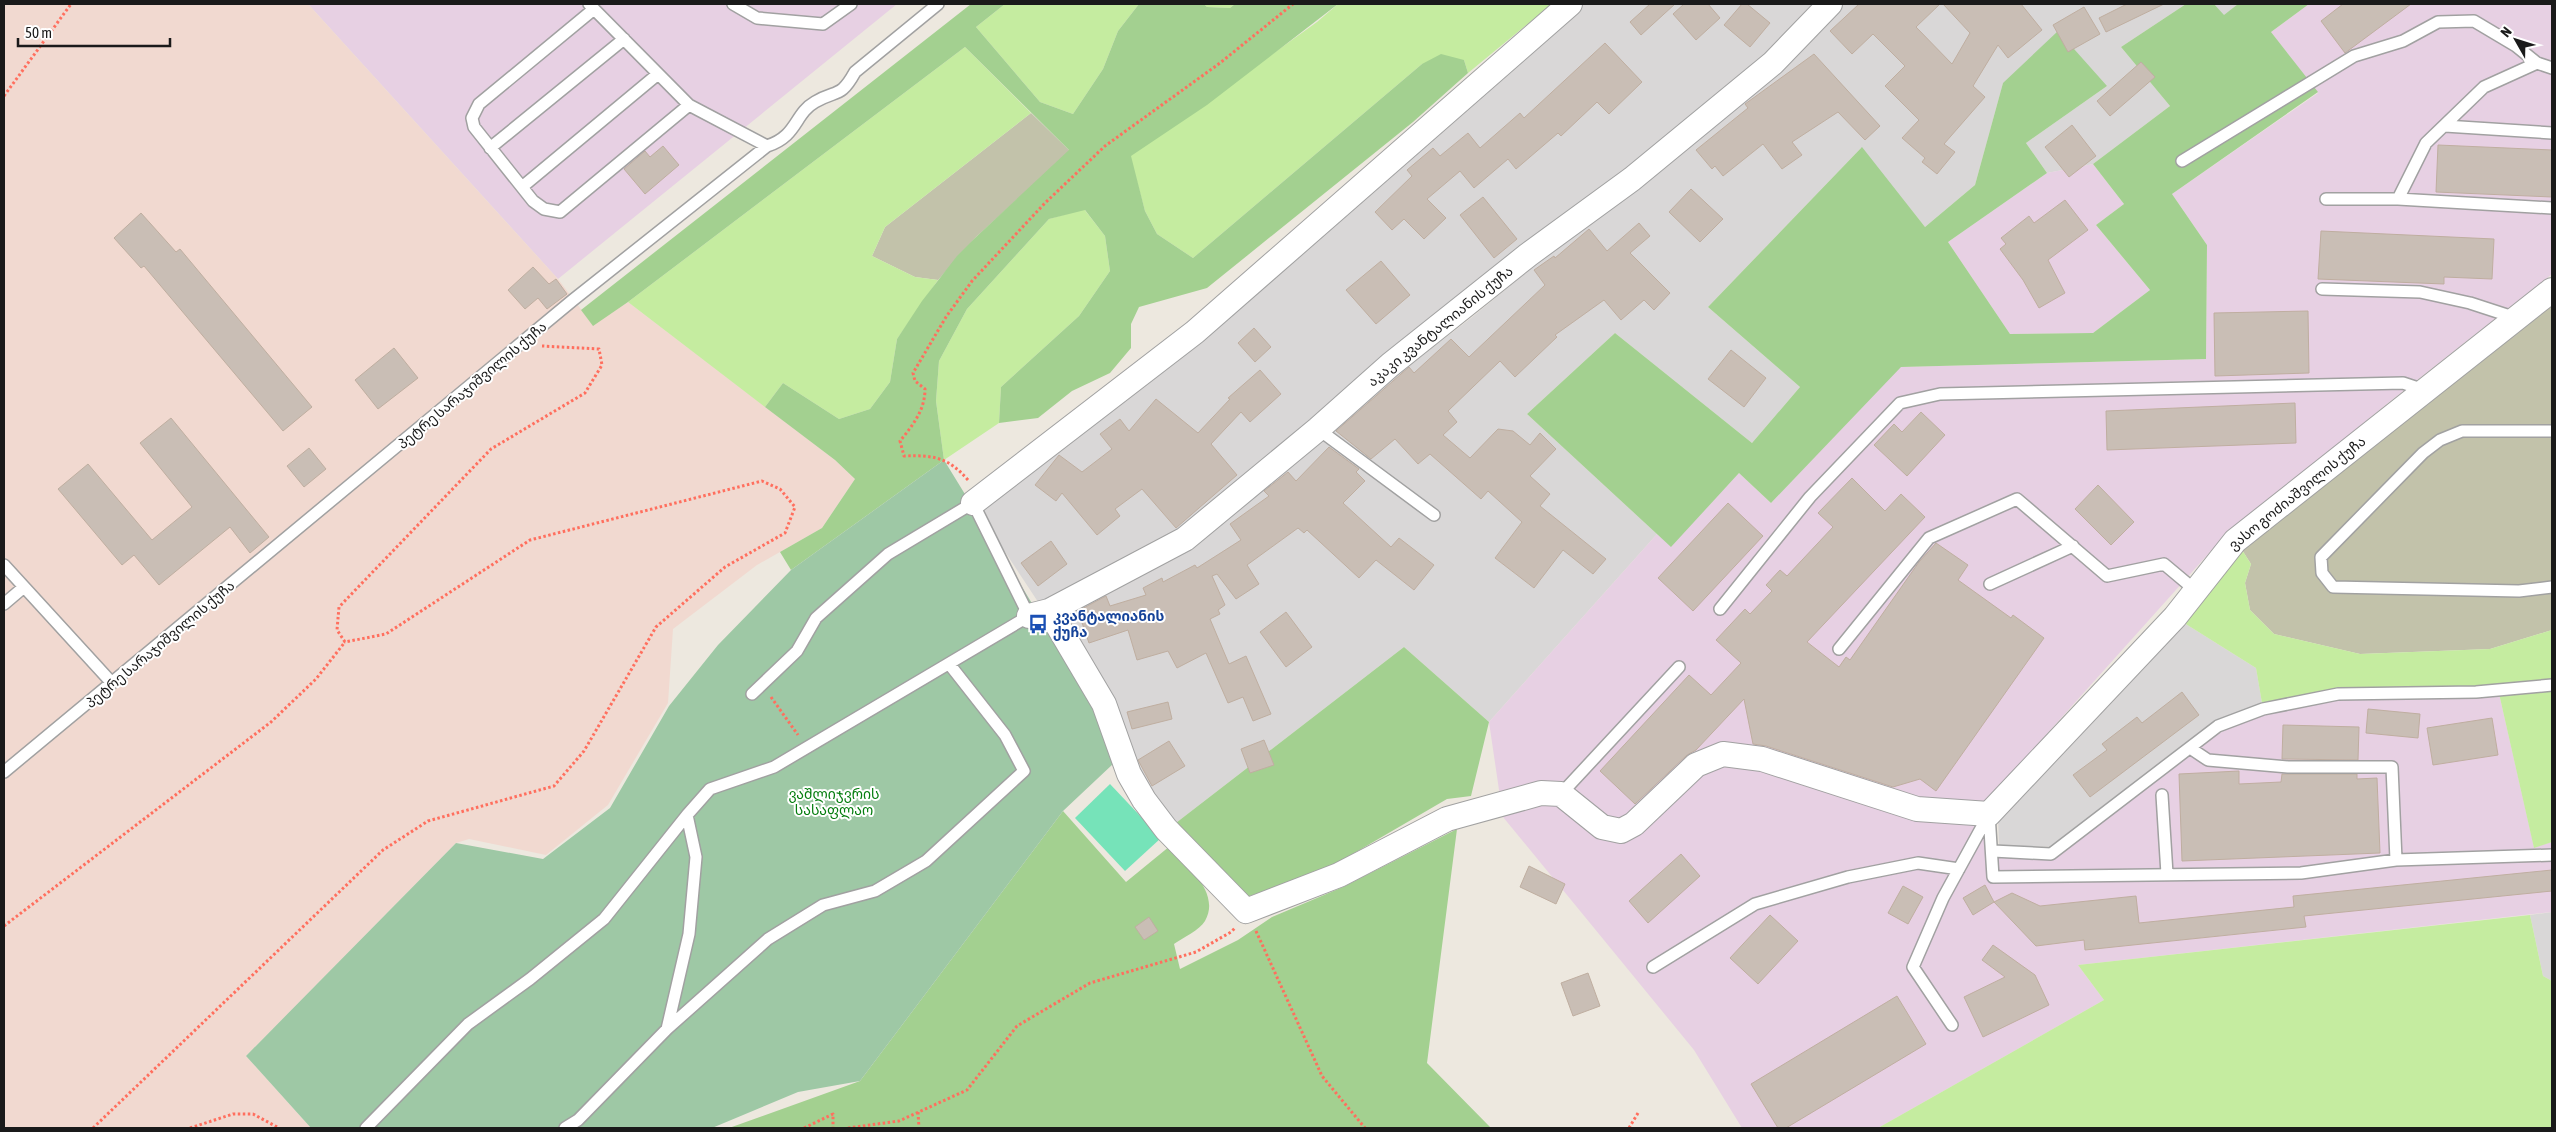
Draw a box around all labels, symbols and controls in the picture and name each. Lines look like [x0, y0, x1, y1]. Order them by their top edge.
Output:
scale bar [18, 15, 170, 47]
north arrow [2491, 15, 2541, 65]
text: 50 m [25, 24, 52, 41]
text: N [2497, 24, 2515, 40]
street label: აკაკი კვანტალიანის ქუჩა [1364, 262, 1516, 390]
street label: პეტრე სარაჯიშვილის ქუჩა [394, 318, 550, 453]
street label: ვასო გოძიაშვილის ქუჩა [2225, 433, 2369, 554]
street label: პეტრე სარაჯიშვილის ქუჩა [82, 577, 238, 712]
place label: კვანტალიანის ქუჩა [1053, 608, 1164, 641]
bus stop icon: კვანტალიანის ქუჩა [1027, 613, 1049, 635]
park label: ვაშლიჯვრის სასაფლაო [789, 786, 879, 819]

